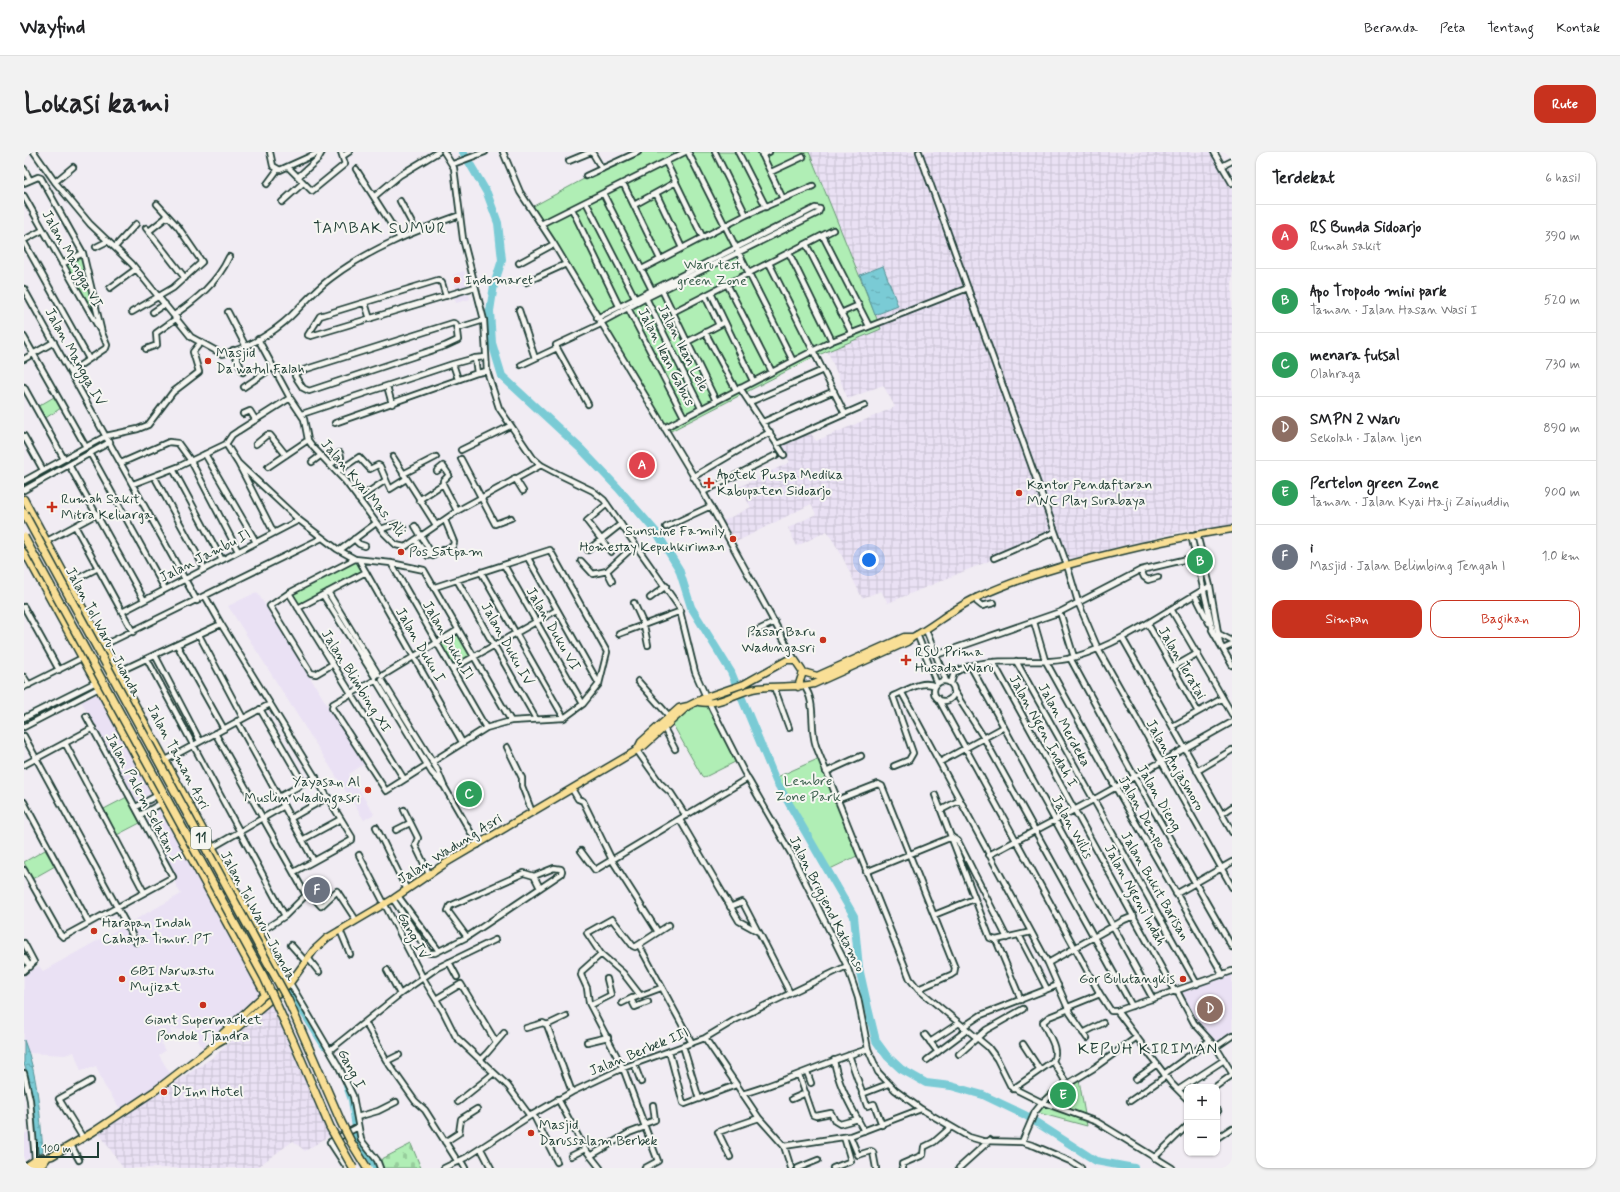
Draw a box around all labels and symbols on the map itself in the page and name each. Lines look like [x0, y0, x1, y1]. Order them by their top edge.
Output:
street label: Jalan Mangga VI [37, 207, 106, 312]
district label: TAMBAK SUMUR [313, 218, 447, 239]
park label: Waru test green Zone [677, 256, 747, 290]
place label: Indomaret [465, 271, 533, 289]
marker: Indomaret [452, 275, 462, 285]
street label: Jalan Ikan Lele [653, 301, 713, 395]
street label: Jalan Mangga IV [40, 305, 109, 410]
street label: Jalan Ikan Gabus [633, 305, 699, 409]
place label: Masjid Da'watul Falah [216, 344, 305, 378]
marker: Masjid Da'watul Falah [203, 356, 213, 366]
street label: Jalan Kyai Mas. Ali [317, 435, 409, 541]
pin: A [629, 450, 655, 480]
place label: Apotek Puspa Medika Kabupaten Sidoarjo [717, 466, 843, 500]
place label: Kantor Pendaftaran MNC Play Surabaya [1027, 476, 1152, 510]
marker: Apotek Puspa Medika Kabupaten Sidoarjo [704, 478, 714, 488]
marker: Kantor Pendaftaran MNC Play Surabaya [1014, 488, 1024, 498]
place label: Rumah Sakit Mitra Keluarga [61, 490, 153, 524]
marker: Rumah Sakit Mitra Keluarga [46, 501, 58, 513]
place label: Sunshine Family Homestay Kepuhkiriman [579, 522, 725, 556]
street label: Jalan Jambu II [156, 525, 254, 587]
marker: Sunshine Family Homestay Kepuhkiriman [728, 534, 738, 544]
place label: Pos Satpam [409, 543, 483, 561]
pin: B [1187, 546, 1213, 576]
marker: Pos Satpam [396, 547, 406, 557]
your location [859, 550, 879, 570]
street label: Jalan Tol Waru–Juanda [61, 564, 145, 701]
street label: Jalan Duku VI [522, 584, 584, 674]
street label: Jalan Duku II [419, 598, 477, 682]
street label: Jalan Duku IV [477, 599, 537, 689]
street label: Jalan Duku I [393, 606, 447, 684]
place label: Pasar Baru Wadungasri [742, 623, 815, 657]
street label: Jalan Teratai [1154, 623, 1210, 703]
street label: Jalan Blimbing XI [317, 626, 395, 736]
marker: Pasar Baru Wadungasri [818, 635, 828, 645]
place label: RSU Prima Husada Waru [915, 643, 994, 677]
marker: RSU Prima Husada Waru [900, 654, 912, 666]
street label: Jalan Ngen Indah I [1003, 672, 1081, 791]
street label: Jalan Merdeka [1034, 680, 1094, 770]
street label: Jalan Taman Asri [143, 702, 213, 812]
street label: Jalan Anjasmoro [1142, 716, 1208, 814]
street label: Jalan Palem Selatan I [101, 730, 185, 866]
street label: Jalan Dieng [1132, 761, 1185, 835]
park label: Lembre Zone Park [775, 772, 841, 806]
place label: Yayasan Al Muslim Wadungasri [244, 773, 360, 809]
street label: Jalan Dempo [1114, 773, 1170, 851]
pin: C [456, 779, 482, 809]
marker: Yayasan Al Muslim Wadungasri [363, 785, 373, 795]
street label: Jalan Wilis [1047, 792, 1097, 862]
street label: Jalan Wadung Asri [395, 810, 505, 888]
road number: 11 [191, 827, 211, 849]
street label: Jalan Bukit Barisan [1117, 828, 1193, 944]
street label: Jalan Brigjend Katamso [784, 833, 869, 976]
street label: Jalan Ngeni Indah [1098, 841, 1170, 950]
street label: Jalan Tol Waru–Juanda [216, 848, 300, 985]
pin: F [304, 875, 330, 905]
street label: Gang IV [392, 909, 433, 963]
place label: Harapan Indah Cahaya Timur. PT [102, 914, 212, 948]
marker: Harapan Indah Cahaya Timur. PT [89, 926, 99, 936]
place label: GBI Narwastu Mujizat [130, 962, 214, 996]
place label: Gor Bulutangkis [1079, 970, 1175, 988]
marker: GBI Narwastu Mujizat [117, 974, 127, 984]
marker: Gor Bulutangkis [1178, 974, 1188, 984]
pin: D [1197, 994, 1223, 1024]
marker: Giant Supermarket Pondok Tjandra [198, 1000, 208, 1010]
place label: Giant Supermarket Pondok Tjandra [144, 1011, 262, 1045]
street label: Jalan Berbek III [587, 1024, 691, 1080]
district label: KEPUH KIRIMAN [1078, 1039, 1218, 1060]
street label: Gang I [332, 1046, 369, 1092]
pin: E [1050, 1080, 1076, 1110]
place label: D'Inn Hotel [172, 1083, 243, 1101]
marker: D'Inn Hotel [159, 1087, 169, 1097]
place label: Masjid Darussalam Berbek [539, 1116, 658, 1150]
marker: Masjid Darussalam Berbek [526, 1128, 536, 1138]
scale bar [36, 1140, 99, 1159]

